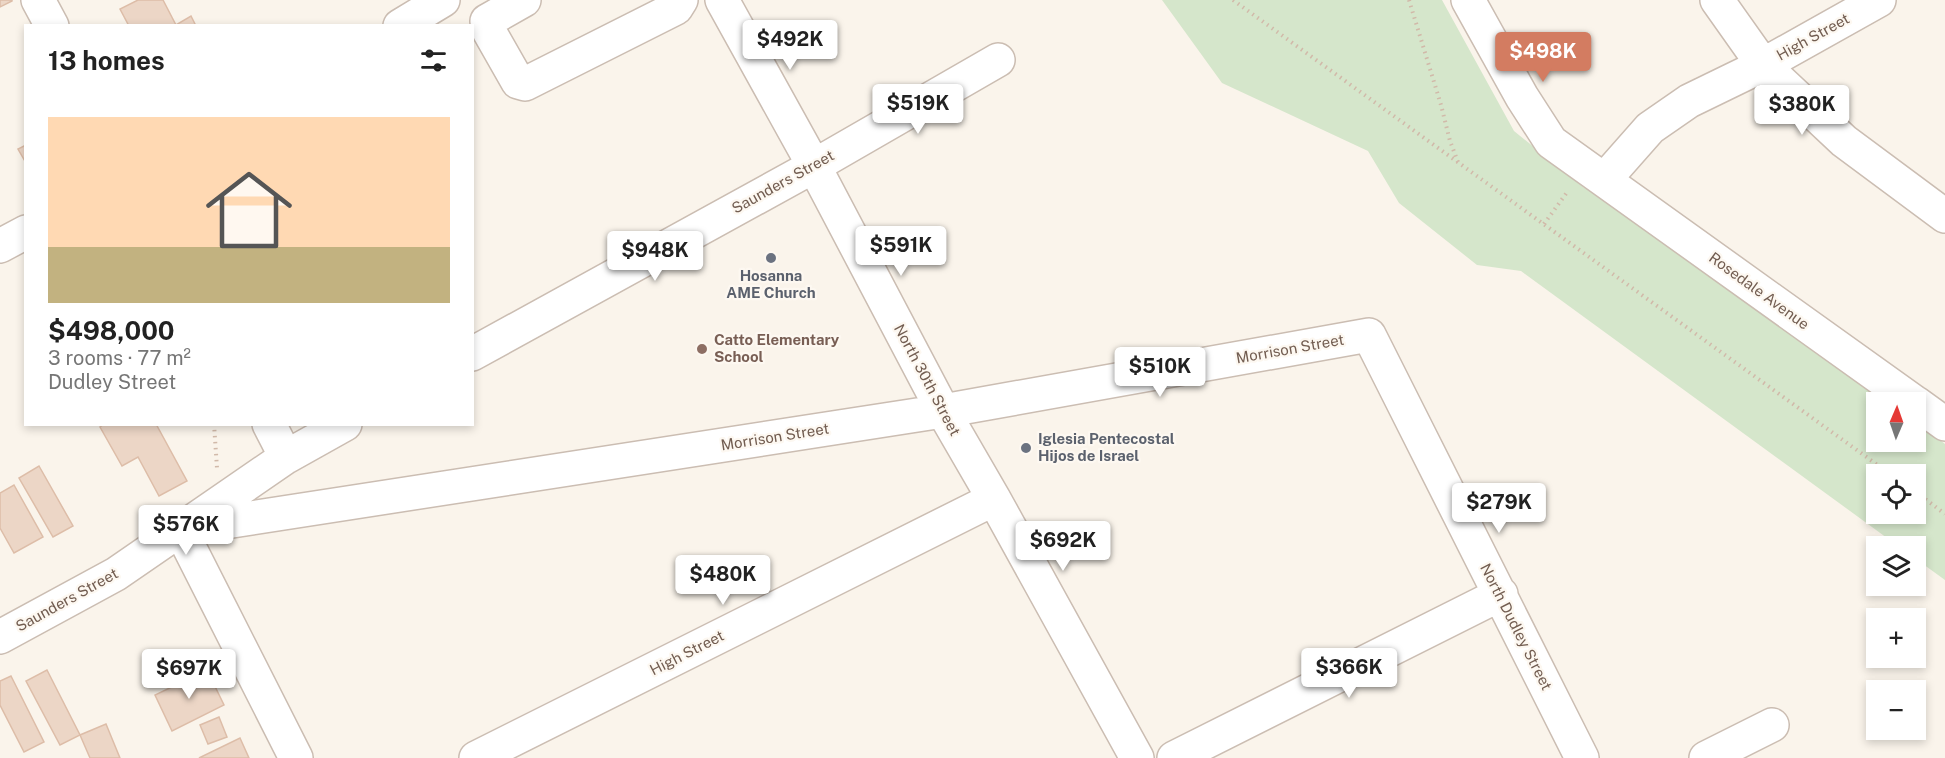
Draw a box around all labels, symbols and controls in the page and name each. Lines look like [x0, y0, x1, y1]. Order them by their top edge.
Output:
street label: High Street [1773, 10, 1852, 64]
pin: $492K [748, 20, 832, 71]
text: $492K [757, 27, 823, 51]
pin: $498K [1501, 32, 1585, 83]
text: $498K [1509, 39, 1577, 63]
icon: filters [417, 44, 450, 77]
text: 13 homes [48, 45, 165, 76]
pin: $519K [876, 84, 960, 135]
pin: $380K [1760, 85, 1844, 136]
text: $519K [886, 91, 950, 115]
text: $380K [1768, 92, 1836, 116]
street label: Saunders Street [729, 146, 837, 217]
icon: home [195, 156, 303, 264]
pin: $591K [859, 226, 943, 277]
pin: $948K [613, 231, 697, 282]
text: $591K [869, 233, 933, 257]
text: $948K [621, 238, 689, 262]
street label: Rosedale Avenue [1706, 249, 1813, 333]
marker: Hosanna AME Church [764, 251, 778, 265]
place label: Hosanna AME Church [726, 267, 816, 301]
text: $498,000 [48, 315, 175, 346]
street label: North 30th Street [891, 321, 964, 439]
place label: Catto Elementary School [714, 331, 840, 365]
street label: Morrison Street [1235, 331, 1345, 366]
marker: Catto Elementary School [695, 342, 709, 356]
text: 3 rooms · 77 m² [48, 346, 191, 370]
pin: $510K [1118, 347, 1202, 398]
text: $510K [1129, 354, 1191, 378]
text: Dudley Street [48, 370, 176, 394]
north arrow [1866, 392, 1926, 452]
map controls [1866, 392, 1926, 740]
street label: Morrison Street [720, 420, 830, 453]
place label: Iglesia Pentecostal Hijos de Israel [1038, 430, 1175, 464]
marker: Iglesia Pentecostal Hijos de Israel [1019, 441, 1033, 455]
button: locate [1866, 464, 1926, 524]
pin: $279K [1457, 483, 1541, 534]
text: $279K [1466, 490, 1532, 514]
pin: $576K [144, 505, 228, 556]
text: $576K [153, 512, 220, 536]
pin: $692K [1021, 521, 1105, 572]
text: $692K [1030, 528, 1096, 552]
button: layers [1866, 536, 1926, 596]
pin: $480K [681, 555, 765, 606]
street label: North Dudley Street [1477, 561, 1556, 693]
text: $480K [689, 562, 757, 586]
street label: Saunders Street [13, 564, 121, 635]
button: + [1866, 608, 1926, 668]
street label: High Street [647, 627, 727, 678]
pin: $366K [1307, 648, 1391, 699]
pin: $697K [147, 649, 231, 700]
text: $366K [1315, 655, 1383, 679]
text: $697K [156, 656, 222, 680]
button: − [1866, 680, 1926, 740]

